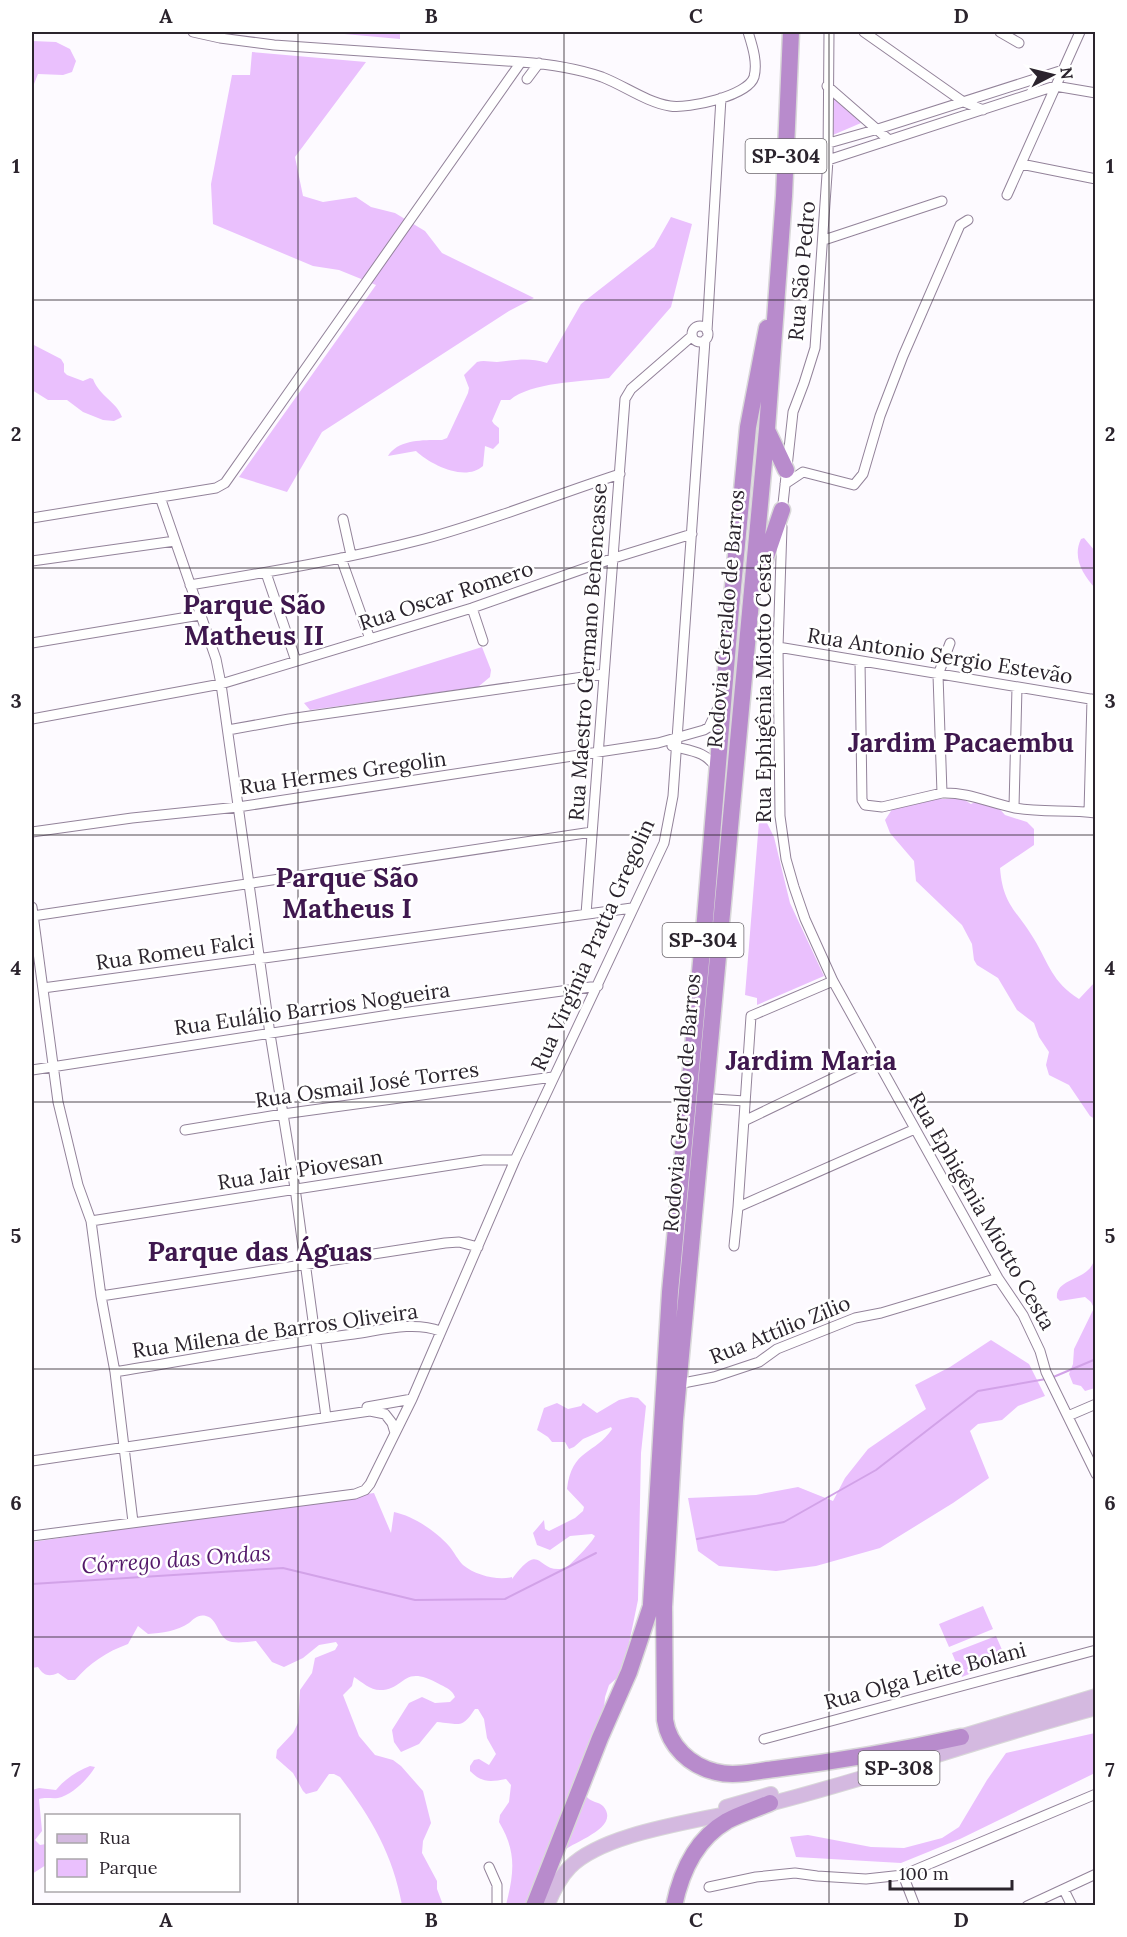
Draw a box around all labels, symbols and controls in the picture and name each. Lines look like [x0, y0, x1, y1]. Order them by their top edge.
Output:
text: A [159, 3, 173, 28]
text: B [424, 3, 438, 28]
text: C [689, 3, 703, 28]
text: D [953, 3, 969, 28]
north arrow [1022, 45, 1082, 105]
text: N [1056, 66, 1078, 81]
road number: SP-304 [746, 139, 826, 173]
text: 1 [12, 153, 20, 178]
text: 1 [1106, 153, 1114, 178]
street label: Rua São Pedro [782, 200, 821, 342]
text: 2 [11, 421, 21, 446]
text: 2 [1105, 421, 1115, 446]
street label: Rua Maestro Germano Benencasse [562, 482, 613, 822]
street label: Rodovia Geraldo de Barros [701, 488, 750, 749]
street label: Rua Ephigênia Miotto Cesta [750, 553, 777, 823]
street label: Rua Oscar Romero [355, 555, 536, 636]
district label: Parque São Matheus II [182, 587, 326, 652]
street label: Rua Antonio Sergio Estevão [805, 621, 1075, 690]
text: 3 [10, 688, 22, 713]
text: 3 [1104, 688, 1116, 713]
district label: Jardim Pacaembu [848, 725, 1074, 759]
street label: Rua Hermes Gregolin [238, 745, 448, 800]
street label: Rua Virgínia Pratta Gregolin [525, 814, 661, 1075]
district label: Parque São Matheus I [275, 860, 419, 925]
road number: SP-304 [662, 923, 744, 957]
street label: Rua Romeu Falci [94, 927, 256, 976]
text: 4 [11, 955, 22, 980]
text: 4 [1105, 955, 1116, 980]
street label: Rodovia Geraldo de Barros [657, 972, 706, 1233]
street label: Rua Eulálio Barrios Nogueira [172, 976, 452, 1041]
district label: Jardim Maria [725, 1043, 897, 1077]
street label: Rua Osmail José Torres [253, 1055, 481, 1114]
street label: Rua Ephigênia Miotto Cesta [903, 1087, 1062, 1335]
street label: Rua Jair Piovesan [215, 1143, 385, 1196]
text: 5 [11, 1223, 22, 1248]
text: 5 [1105, 1223, 1116, 1248]
district label: Parque das Águas [148, 1234, 372, 1268]
street label: Rua Attílio Zilio [706, 1289, 854, 1370]
street label: Rua Milena de Barros Oliveira [130, 1297, 420, 1364]
text: 6 [10, 1490, 22, 1515]
text: 6 [1104, 1490, 1116, 1515]
water label: Córrego das Ondas [80, 1538, 272, 1580]
street label: Rua Olga Leite Bolani [821, 1636, 1029, 1715]
road number: SP-308 [858, 1751, 940, 1785]
text: 7 [11, 1757, 21, 1782]
text: 7 [1105, 1757, 1115, 1782]
legend [45, 1814, 240, 1892]
text: Rua [99, 1826, 130, 1849]
scale bar [890, 1853, 1012, 1891]
text: Parque [99, 1856, 158, 1879]
text: 100 m [899, 1862, 949, 1885]
text: A [159, 1907, 173, 1932]
text: B [424, 1907, 438, 1932]
text: C [689, 1907, 703, 1932]
text: D [953, 1907, 969, 1932]

